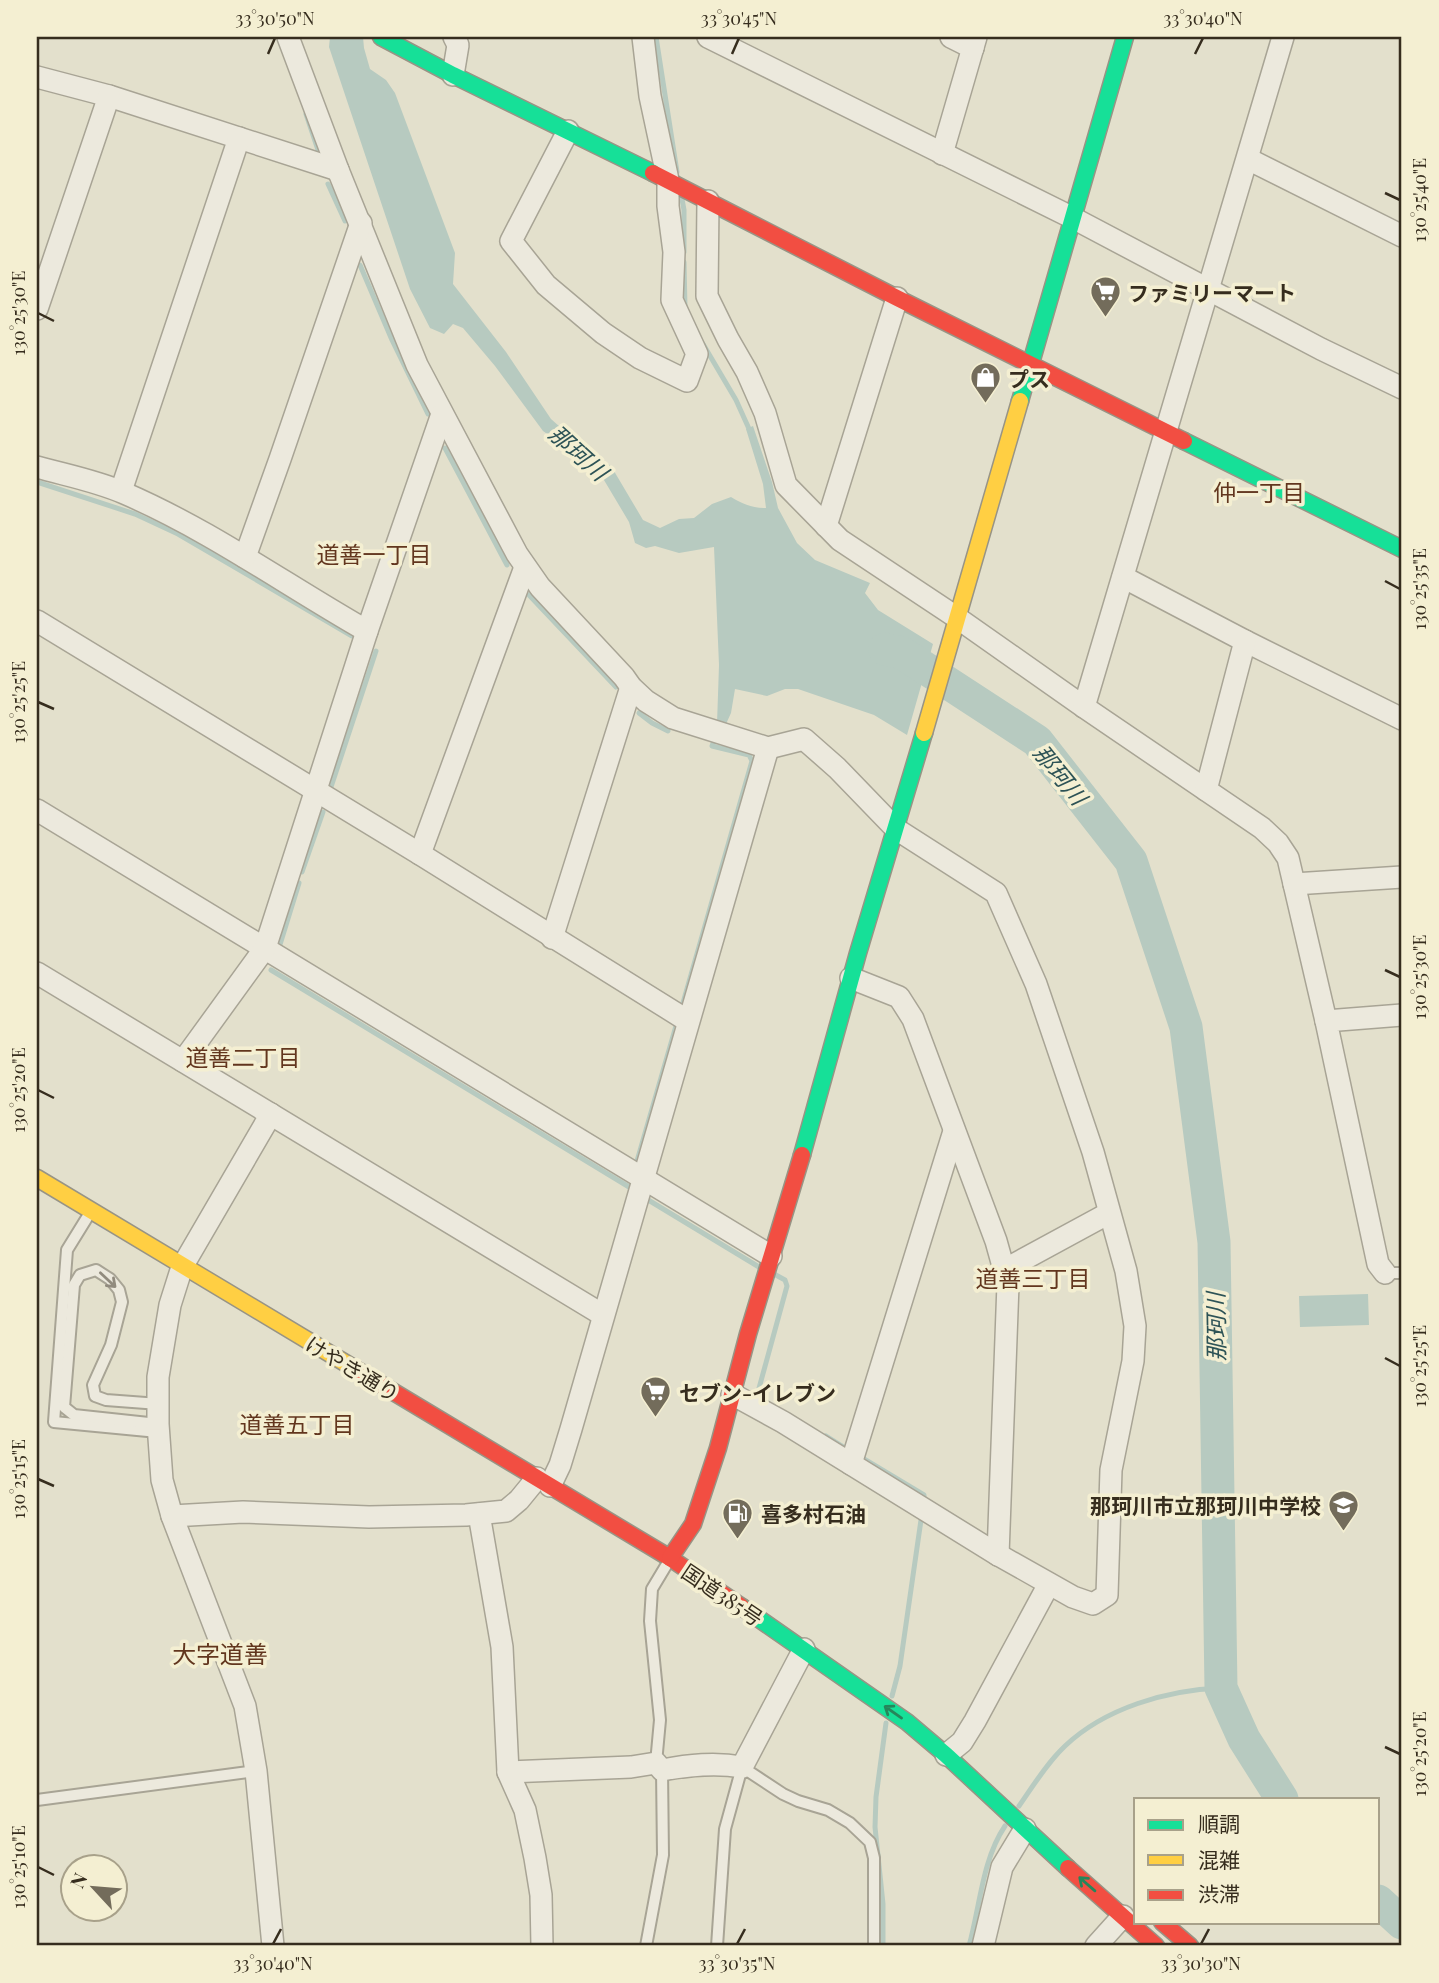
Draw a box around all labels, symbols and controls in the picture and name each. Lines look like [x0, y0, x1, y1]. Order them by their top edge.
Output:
text: 33°30'50"N [235, 6, 315, 30]
text: 33°30'45"N [701, 6, 777, 30]
text: 33°30'40"N [1163, 6, 1243, 30]
text: 130°25'40"E [1407, 158, 1431, 242]
text: 130°25'30"E [6, 271, 30, 355]
supermarket icon: ファミリーマート [1088, 275, 1122, 319]
place label: ファミリーマート [1128, 278, 1296, 306]
shop icon: プス [968, 361, 1002, 405]
place label: プス [1008, 364, 1050, 392]
water label: 那珂川 [543, 417, 617, 489]
district label: 仲一丁目 [1213, 476, 1305, 507]
district label: 道善一丁目 [317, 538, 432, 569]
text: 130°25'35"E [1407, 548, 1431, 630]
text: 130°25'25"E [6, 661, 30, 743]
water label: 那珂川 [1027, 737, 1097, 813]
text: 130°25'30"E [1407, 935, 1431, 1019]
district label: 道善二丁目 [186, 1041, 301, 1072]
text: 130°25'20"E [6, 1047, 30, 1133]
district label: 道善三丁目 [976, 1262, 1091, 1293]
one-way arrow [99, 1271, 117, 1288]
water label: 那珂川 [1199, 1289, 1231, 1362]
text: 130°25'25"E [1407, 1325, 1431, 1407]
street label: けやき通り [301, 1329, 405, 1407]
supermarket icon: セブン-イレブン [639, 1375, 673, 1419]
place label: セブン-イレブン [679, 1378, 836, 1406]
district label: 道善五丁目 [240, 1408, 355, 1439]
text: 130°25'15"E [6, 1439, 30, 1519]
school or university icon: 那珂川市立那珂川中学校 [1327, 1488, 1361, 1532]
place label: 那珂川市立那珂川中学校 [1090, 1491, 1321, 1519]
fuel station icon: 喜多村石油 [721, 1496, 755, 1540]
place label: 喜多村石油 [761, 1499, 866, 1527]
street label: 国道385号 [677, 1557, 769, 1631]
district label: 大字道善 [172, 1637, 268, 1669]
one-way arrow [884, 1705, 903, 1719]
text: 130°25'20"E [1407, 1711, 1431, 1797]
legend [1134, 1798, 1380, 1924]
text: 順調 [1198, 1809, 1240, 1837]
text: 130°25'10"E [6, 1825, 30, 1909]
text: 混雑 [1198, 1845, 1240, 1873]
north arrow [60, 1854, 130, 1924]
text: N [63, 1868, 93, 1892]
one-way arrow [1078, 1876, 1096, 1892]
text: 渋滞 [1198, 1879, 1240, 1907]
text: 33°30'40"N [233, 1951, 313, 1975]
text: 33°30'35"N [699, 1951, 776, 1975]
text: 33°30'30"N [1161, 1951, 1241, 1975]

